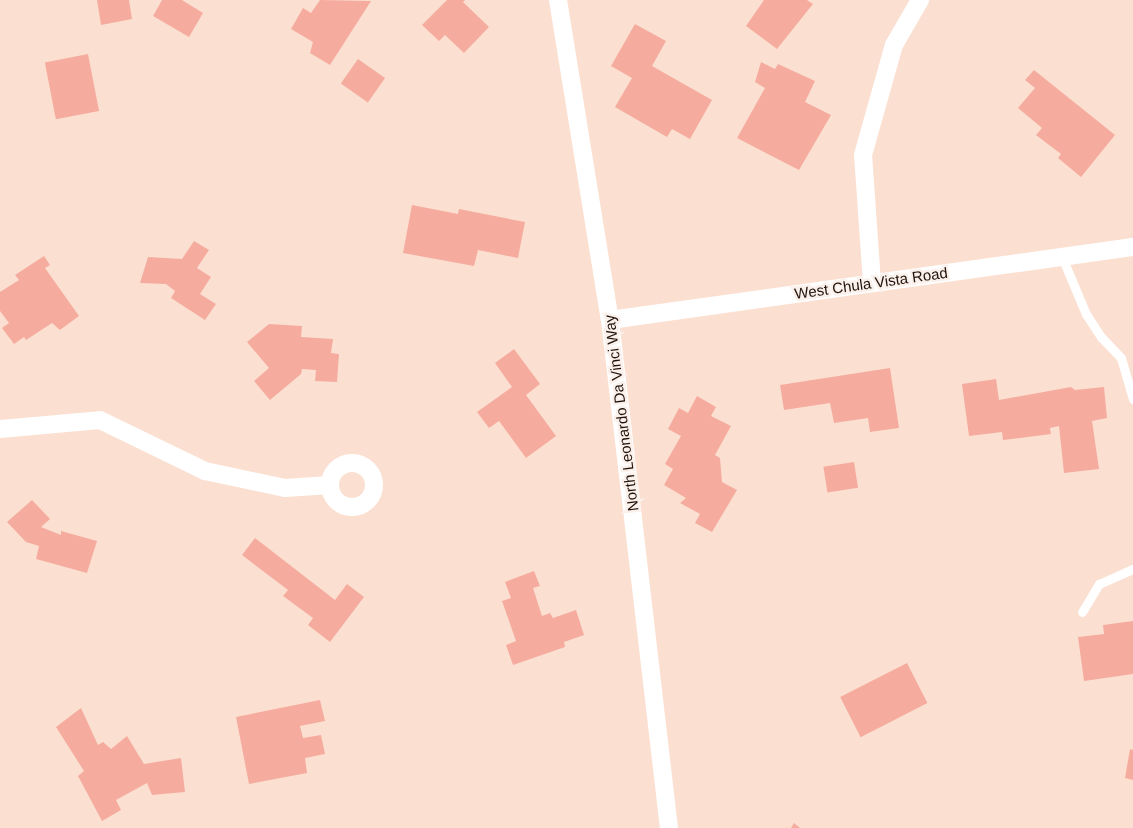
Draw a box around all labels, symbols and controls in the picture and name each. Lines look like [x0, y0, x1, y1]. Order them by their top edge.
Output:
street label: West Chula Vista Road [793, 263, 949, 303]
street label: North Leonardo Da Vinci Way [600, 314, 642, 512]

